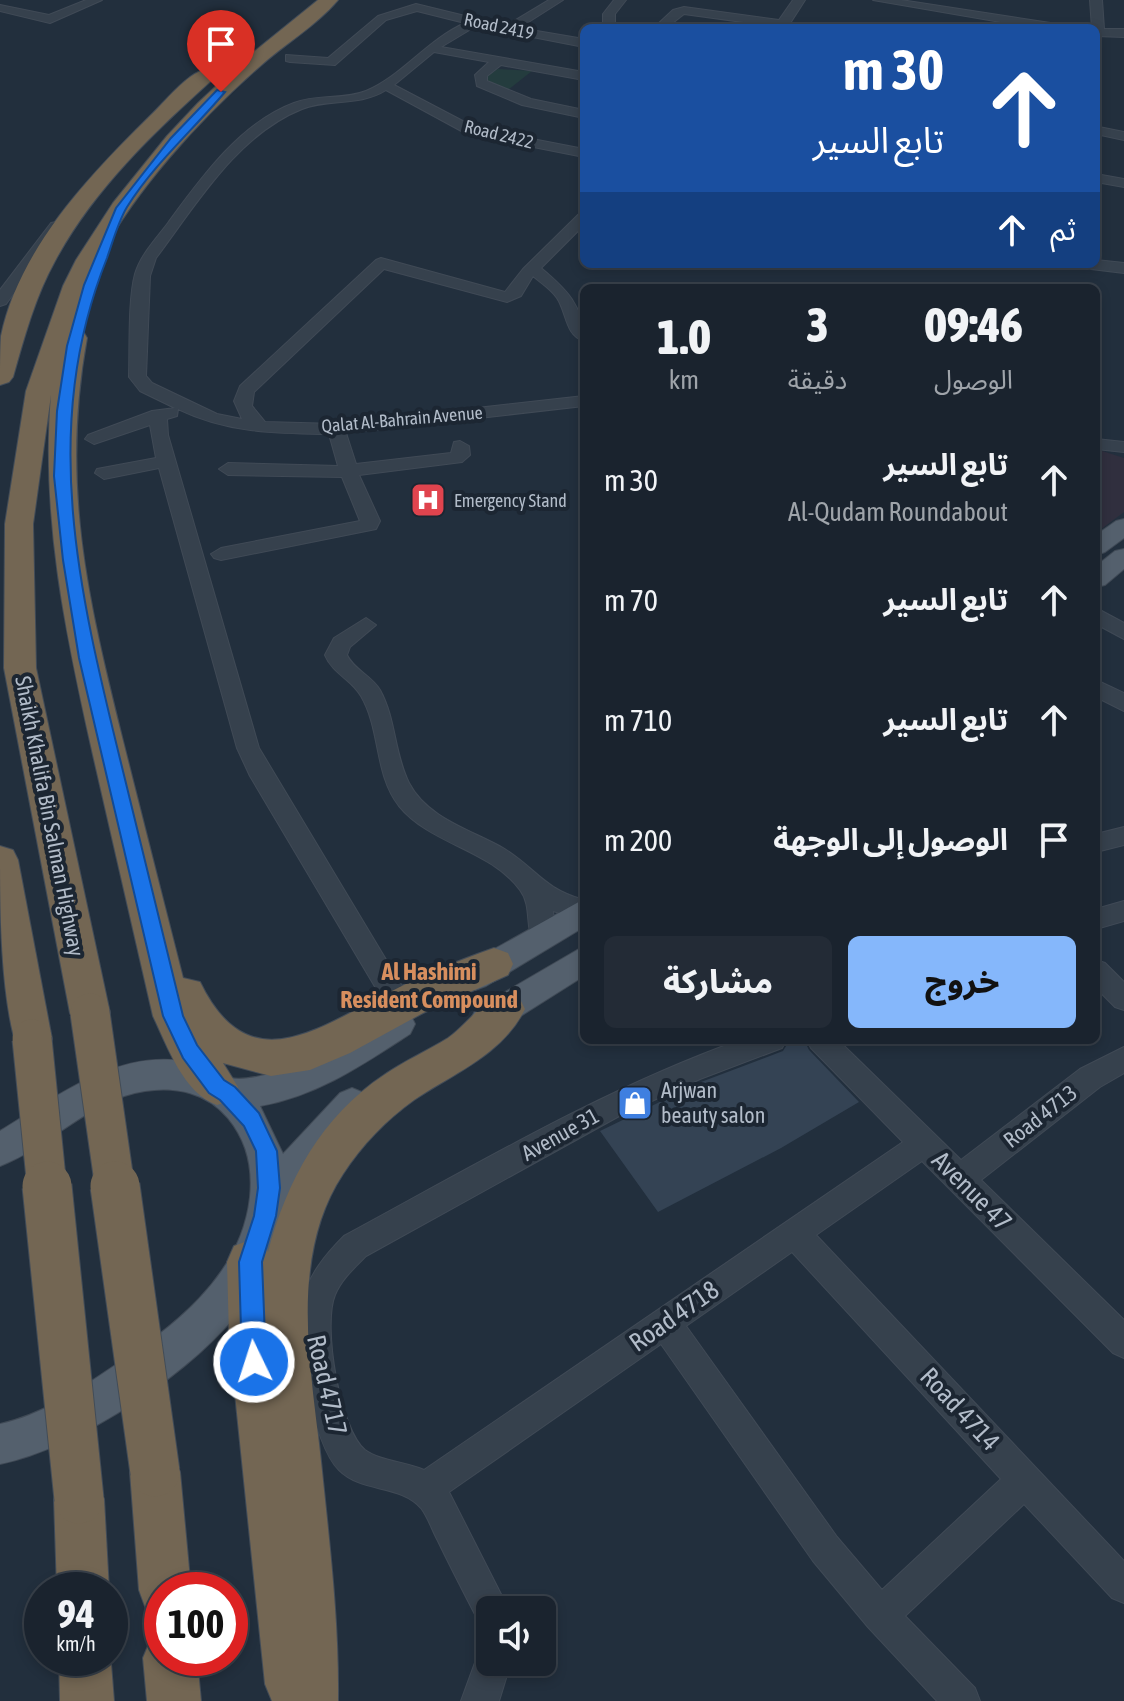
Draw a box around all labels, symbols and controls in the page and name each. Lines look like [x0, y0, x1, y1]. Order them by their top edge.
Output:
street label: Road 2419 [462, 8, 536, 44]
pin [187, 10, 255, 92]
icon: arrive [199, 22, 243, 66]
text: 30 m [843, 38, 944, 102]
icon: ahead [972, 56, 1076, 160]
street label: Road 2422 [462, 115, 536, 153]
text: تابع السير [813, 119, 944, 161]
icon: ahead [990, 208, 1034, 252]
text: ثم [1050, 212, 1076, 246]
text: 3 [806, 297, 829, 352]
text: 09:46 [924, 297, 1023, 352]
text: 1.0 [657, 309, 711, 364]
text: km [669, 365, 699, 395]
text: دقيقة [788, 365, 847, 395]
text: الوصول [934, 365, 1013, 395]
street label: Qalat Al-Bahrain Avenue [320, 401, 484, 437]
text: تابع السير [884, 447, 1008, 481]
icon: ahead [1032, 458, 1076, 502]
text: 30 m [604, 463, 658, 497]
hospital icon: Emergency Stand [409, 481, 447, 519]
place label: Emergency Stand [454, 490, 567, 511]
text: Al-Qudam Roundabout [788, 497, 1008, 527]
icon: ahead [1032, 578, 1076, 622]
text: تابع السير [884, 582, 1008, 616]
text: 70 m [604, 583, 658, 617]
street label: Shaikh Khalifa Bin Salman Highway [10, 674, 90, 958]
icon: ahead [1032, 698, 1076, 742]
text: تابع السير [884, 702, 1008, 736]
text: 710 m [604, 703, 672, 737]
icon: arrive [1032, 818, 1076, 862]
text: الوصول إلى الوجهة [773, 822, 1008, 856]
text: 200 m [604, 823, 672, 857]
button: مشاركة [604, 936, 832, 1028]
button: خروج [848, 936, 1076, 1028]
district label: Al Hashimi Resident Compound [340, 958, 518, 1013]
place label: Arjwan beauty salon [661, 1077, 765, 1128]
street label: Road 4713 [998, 1079, 1082, 1153]
shop icon: Arjwan beauty salon [616, 1084, 654, 1122]
street label: Avenue 31 [517, 1102, 603, 1166]
street label: Avenue 47 [926, 1145, 1018, 1237]
street label: Road 4718 [624, 1274, 724, 1358]
position arrow [212, 1320, 296, 1404]
street label: Road 4717 [301, 1332, 353, 1438]
street label: Road 4714 [914, 1361, 1006, 1457]
speed limit sign: 100 [144, 1572, 248, 1676]
text: 94 [57, 1591, 95, 1636]
map controls [476, 1596, 556, 1676]
button: sound [476, 1596, 556, 1676]
text: km/h [56, 1632, 96, 1655]

